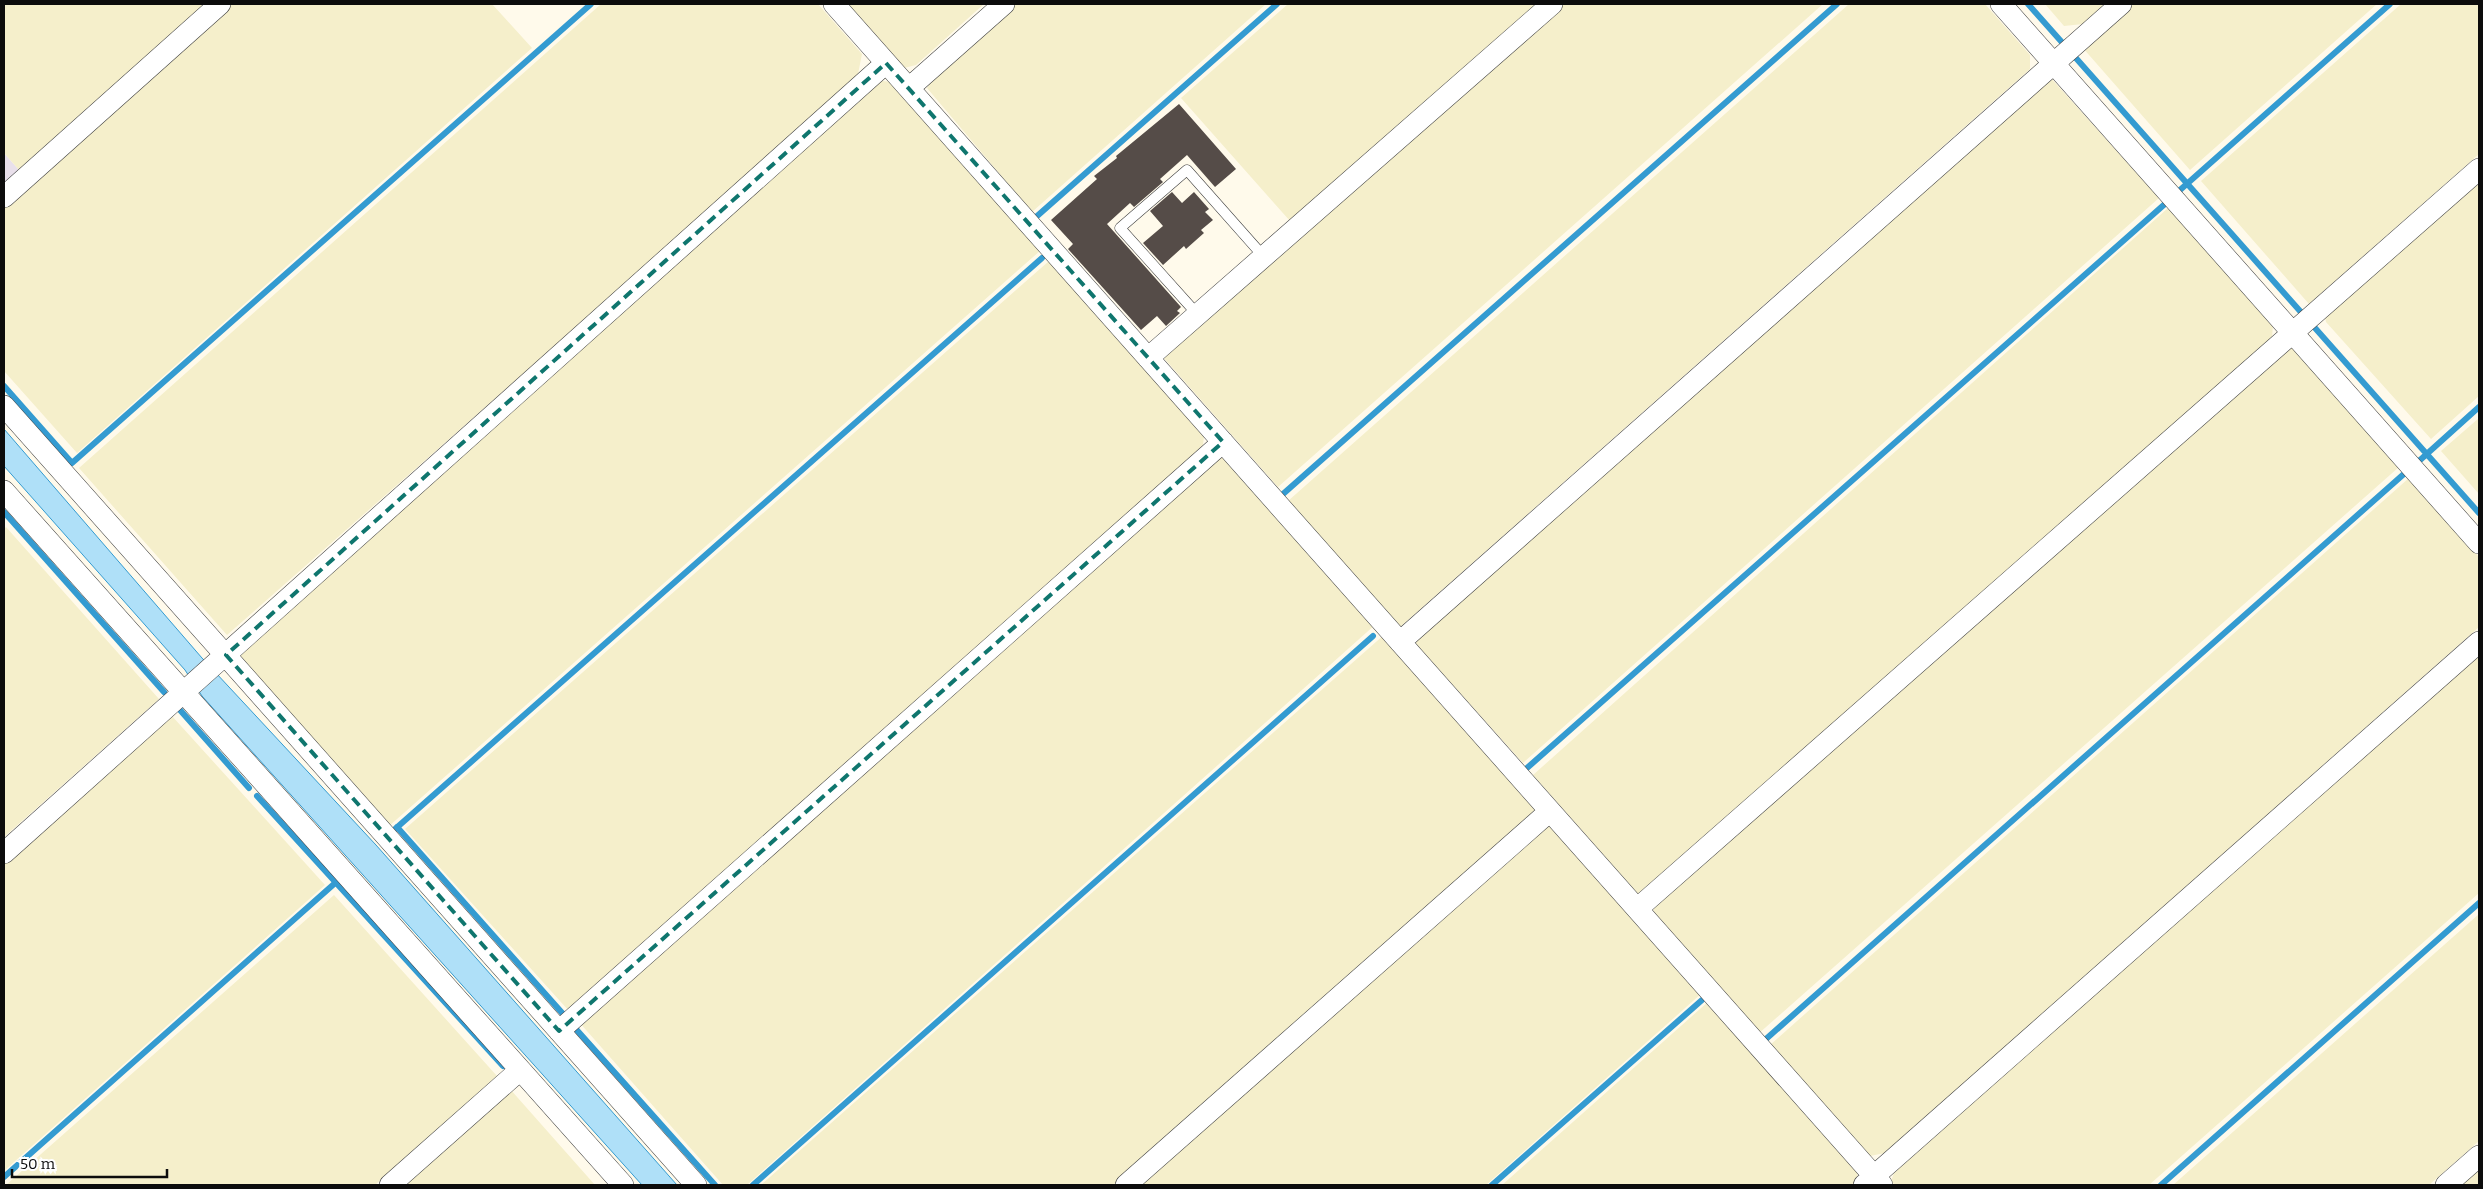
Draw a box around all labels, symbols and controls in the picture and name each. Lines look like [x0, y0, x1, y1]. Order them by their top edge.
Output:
scale bar [12, 1146, 168, 1178]
text: 50 m [20, 1155, 56, 1173]

